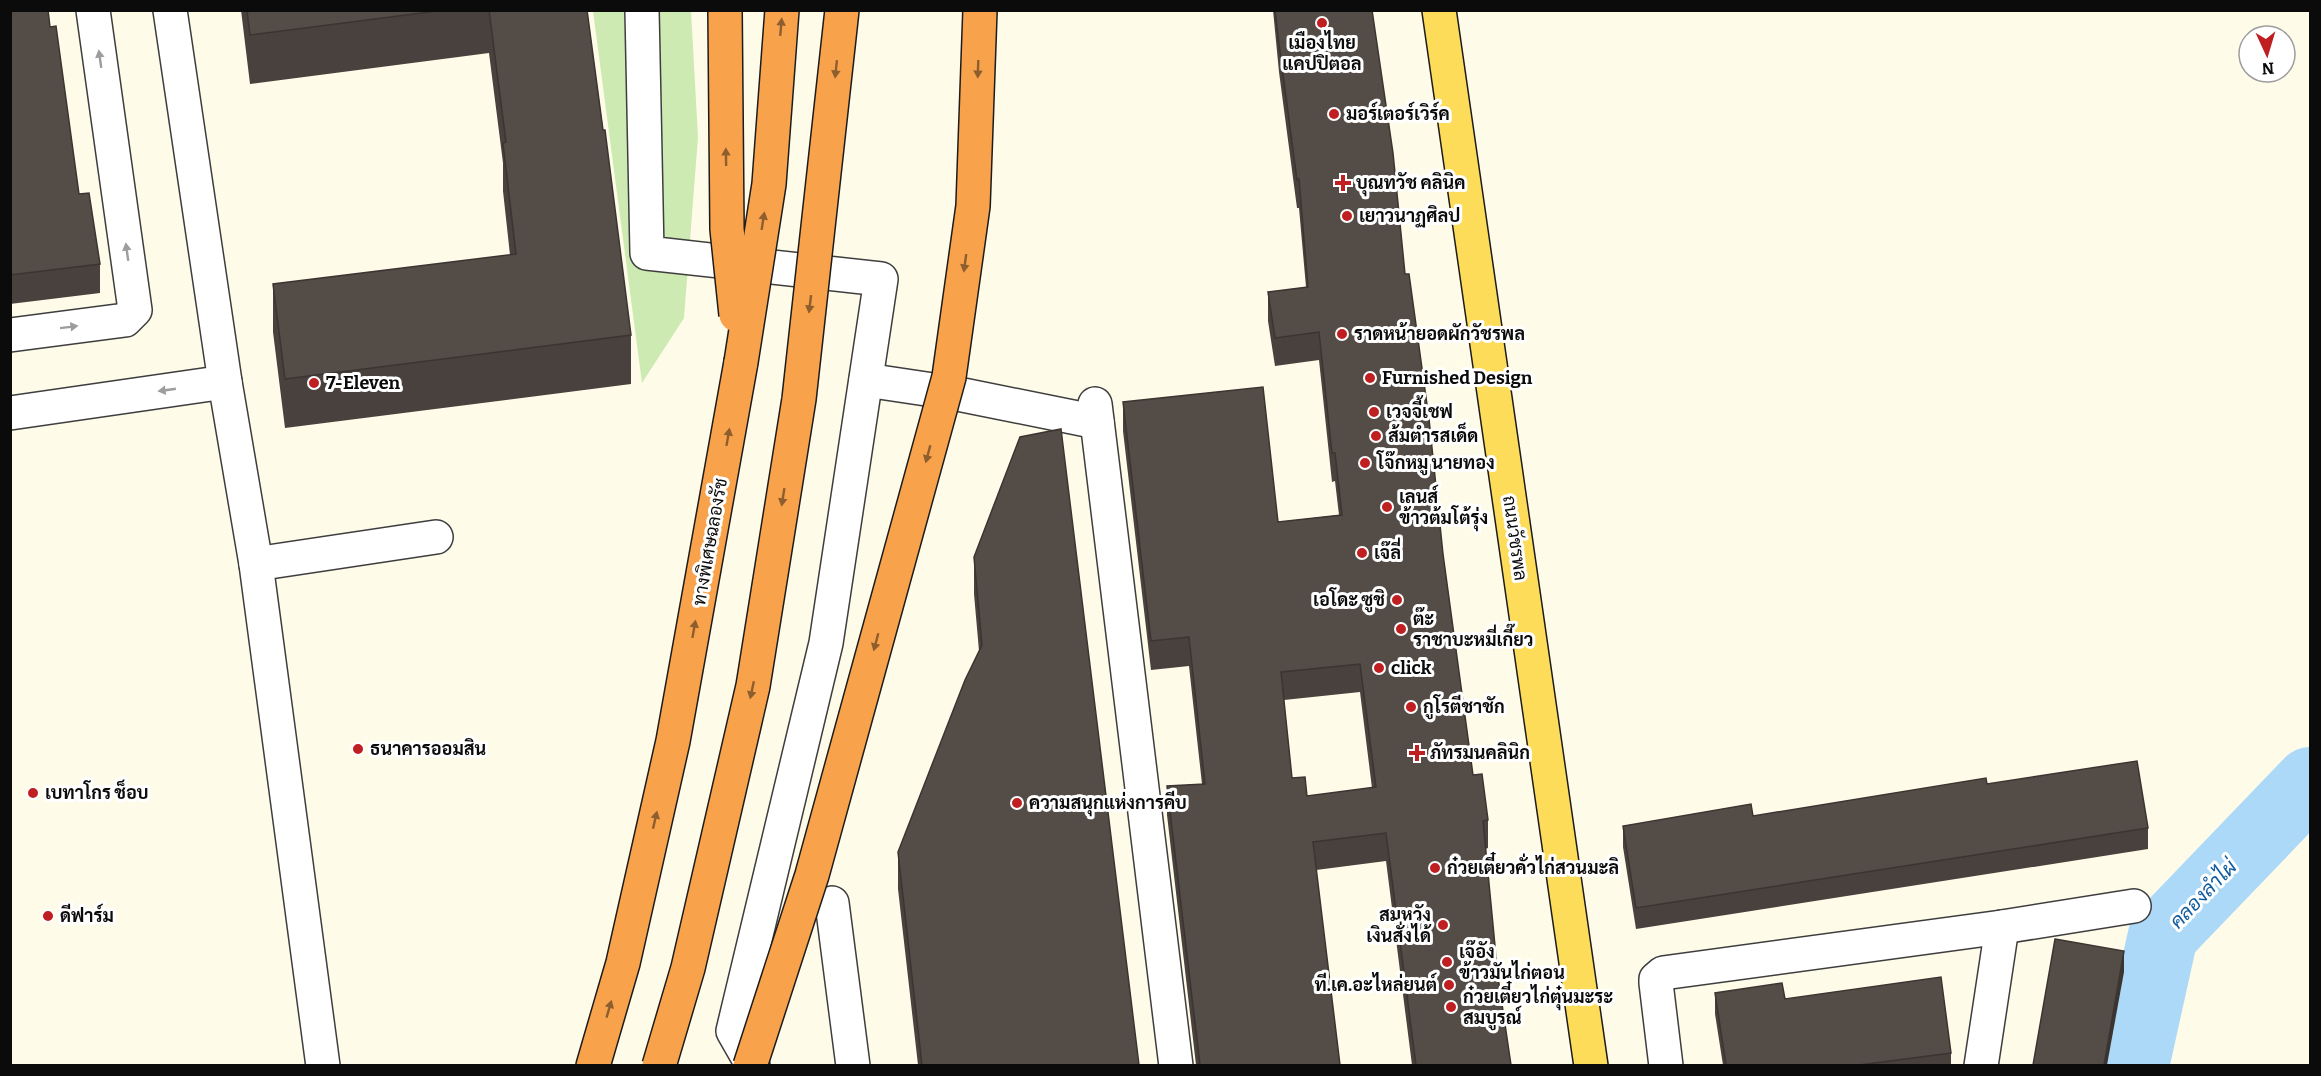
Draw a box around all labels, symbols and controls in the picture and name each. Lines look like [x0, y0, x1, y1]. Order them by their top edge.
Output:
marker: เมืองไทย แคปปิตอล [1315, 16, 1329, 30]
one-way arrow [776, 18, 786, 37]
north arrow [2237, 24, 2297, 84]
place label: เมืองไทย แคปปิตอล [1282, 30, 1362, 75]
one-way arrow [96, 50, 105, 69]
one-way arrow [831, 59, 841, 78]
one-way arrow [974, 59, 983, 78]
text: N [2261, 59, 2275, 78]
place label: มอร์เตอร์เวิร์ค [1346, 101, 1450, 125]
marker: มอร์เตอร์เวิร์ค [1327, 107, 1341, 121]
one-way arrow [722, 148, 731, 167]
place label: บุณทวัช คลินิค [1356, 171, 1465, 197]
marker: บุณทวัช คลินิค [1334, 174, 1352, 192]
place label: เยาวนาฏศิลป [1359, 204, 1460, 228]
marker: เยาวนาฏศิลป [1340, 209, 1354, 223]
one-way arrow [758, 212, 767, 231]
one-way arrow [123, 243, 132, 262]
one-way arrow [961, 254, 970, 273]
one-way arrow [805, 295, 815, 314]
place label: ราดหน้ายอดผักวัชรพล [1354, 322, 1525, 345]
one-way arrow [59, 323, 78, 332]
marker: ราดหน้ายอดผักวัชรพล [1335, 327, 1349, 341]
place label: Furnished Design [1382, 367, 1533, 389]
marker: Furnished Design [1363, 371, 1377, 385]
place label: 7-Eleven [326, 372, 401, 394]
marker: 7-Eleven [307, 376, 321, 390]
one-way arrow [158, 386, 177, 395]
place label: เวจจี้เชฟ [1386, 395, 1453, 423]
marker: เวจจี้เชฟ [1367, 405, 1381, 419]
place label: ส้มตำรสเด็ด [1388, 422, 1478, 447]
one-way arrow [724, 427, 733, 446]
marker: ส้มตำรสเด็ด [1369, 429, 1383, 443]
one-way arrow [923, 445, 932, 463]
place label: โจ๊กหมู นายทอง [1376, 450, 1495, 476]
marker: โจ๊กหมู นายทอง [1358, 456, 1372, 470]
street label: ทางพิเศษฉลองรัช [688, 476, 732, 608]
place label: เลนส์ ข้าวต้มโต้รุ่ง [1399, 484, 1488, 532]
one-way arrow [779, 488, 788, 507]
street label: ถนนวัชรพล [1498, 494, 1532, 582]
marker: เลนส์ ข้าวต้มโต้รุ่ง [1380, 500, 1394, 514]
place label: เจ๊ลี่ [1374, 537, 1401, 564]
marker: เจ๊ลี่ [1355, 546, 1369, 560]
place label: เอโดะ ซูชิ [1313, 587, 1385, 613]
marker: เอโดะ ซูชิ [1390, 593, 1404, 607]
place label: ต๊ะ ราชาบะหมี่เกี๊ยว [1413, 606, 1533, 651]
one-way arrow [690, 619, 699, 638]
marker: ต๊ะ ราชาบะหมี่เกี๊ยว [1394, 622, 1408, 636]
one-way arrow [871, 633, 880, 651]
place label: click [1391, 657, 1432, 679]
marker: click [1372, 661, 1386, 675]
one-way arrow [747, 681, 756, 700]
place label: กูโรตีชาชัก [1423, 694, 1505, 720]
marker: กูโรตีชาชัก [1404, 700, 1418, 714]
place label: ธนาคารออมสิน [370, 737, 486, 760]
place label: ภัทรมนคลินิก [1430, 741, 1530, 764]
marker: ธนาคารออมสิน [351, 742, 365, 756]
marker: ภัทรมนคลินิก [1408, 744, 1426, 762]
place label: เบทาโกร ช็อบ [45, 779, 149, 804]
marker: เบทาโกร ช็อบ [26, 786, 40, 800]
place label: ความสนุกแห่งการคีบ [1029, 790, 1187, 817]
marker: ความสนุกแห่งการคีบ [1010, 796, 1024, 810]
one-way arrow [651, 811, 661, 829]
place label: ก๋วยเตี๋ยวคั่วไก่สวนมะลิ [1447, 852, 1619, 879]
water label: คลองลำไผ่ [2164, 853, 2242, 933]
marker: ก๋วยเตี๋ยวคั่วไก่สวนมะลิ [1428, 861, 1442, 875]
place label: ดีฟาร์ม [60, 903, 114, 927]
place label: สมหวัง เงินสั่งได้ [1366, 904, 1432, 947]
marker: ดีฟาร์ม [41, 909, 55, 923]
marker: สมหวัง เงินสั่งได้ [1436, 918, 1450, 932]
place label: เจ๊อัง ข้าวมันไก่ตอน [1459, 939, 1565, 984]
marker: เจ๊อัง ข้าวมันไก่ตอน [1440, 955, 1454, 969]
place label: ที.เค.อะไหล่ยนต์ [1315, 972, 1438, 996]
marker: ที.เค.อะไหล่ยนต์ [1442, 978, 1456, 992]
place label: ก๋วยเตี๋ยวไก่ตุ๋นมะระ สมบูรณ์ [1463, 981, 1613, 1031]
one-way arrow [605, 1000, 614, 1018]
marker: ก๋วยเตี๋ยวไก่ตุ๋นมะระ สมบูรณ์ [1444, 1000, 1458, 1014]

